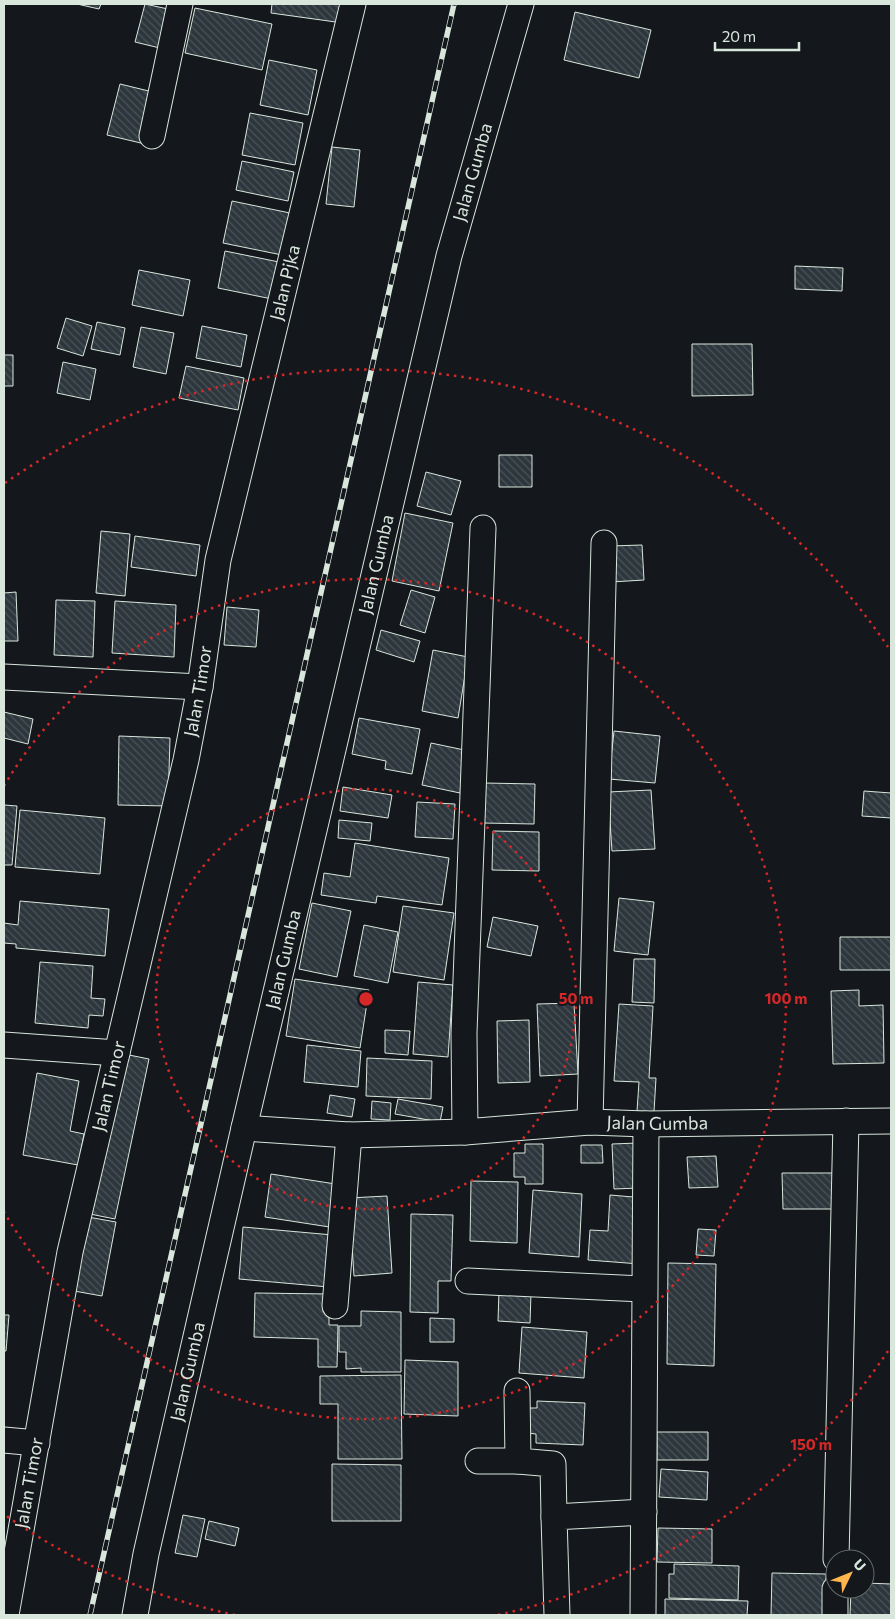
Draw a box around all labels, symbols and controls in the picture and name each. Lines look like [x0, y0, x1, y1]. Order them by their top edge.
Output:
scale bar [715, 20, 799, 52]
text: 20 m [722, 27, 756, 45]
street label: Jalan Gumba [447, 120, 496, 224]
street label: Jalan Pjka [265, 242, 304, 323]
street label: Jalan Gumba [353, 512, 398, 616]
street label: Jalan Timor [179, 644, 216, 739]
street label: Jalan Gumba [260, 908, 305, 1011]
text: 50 m [559, 989, 593, 1007]
text: 100 m [765, 989, 807, 1007]
centre of rings [357, 990, 375, 1008]
street label: Jalan Timor [87, 1038, 129, 1133]
street label: Jalan Gumba [606, 1111, 708, 1134]
street label: Jalan Gumba [165, 1320, 209, 1423]
street label: Jalan Timor [9, 1435, 47, 1530]
text: 150 m [790, 1435, 832, 1453]
north arrow [825, 1549, 875, 1599]
text: U [850, 1555, 870, 1574]

